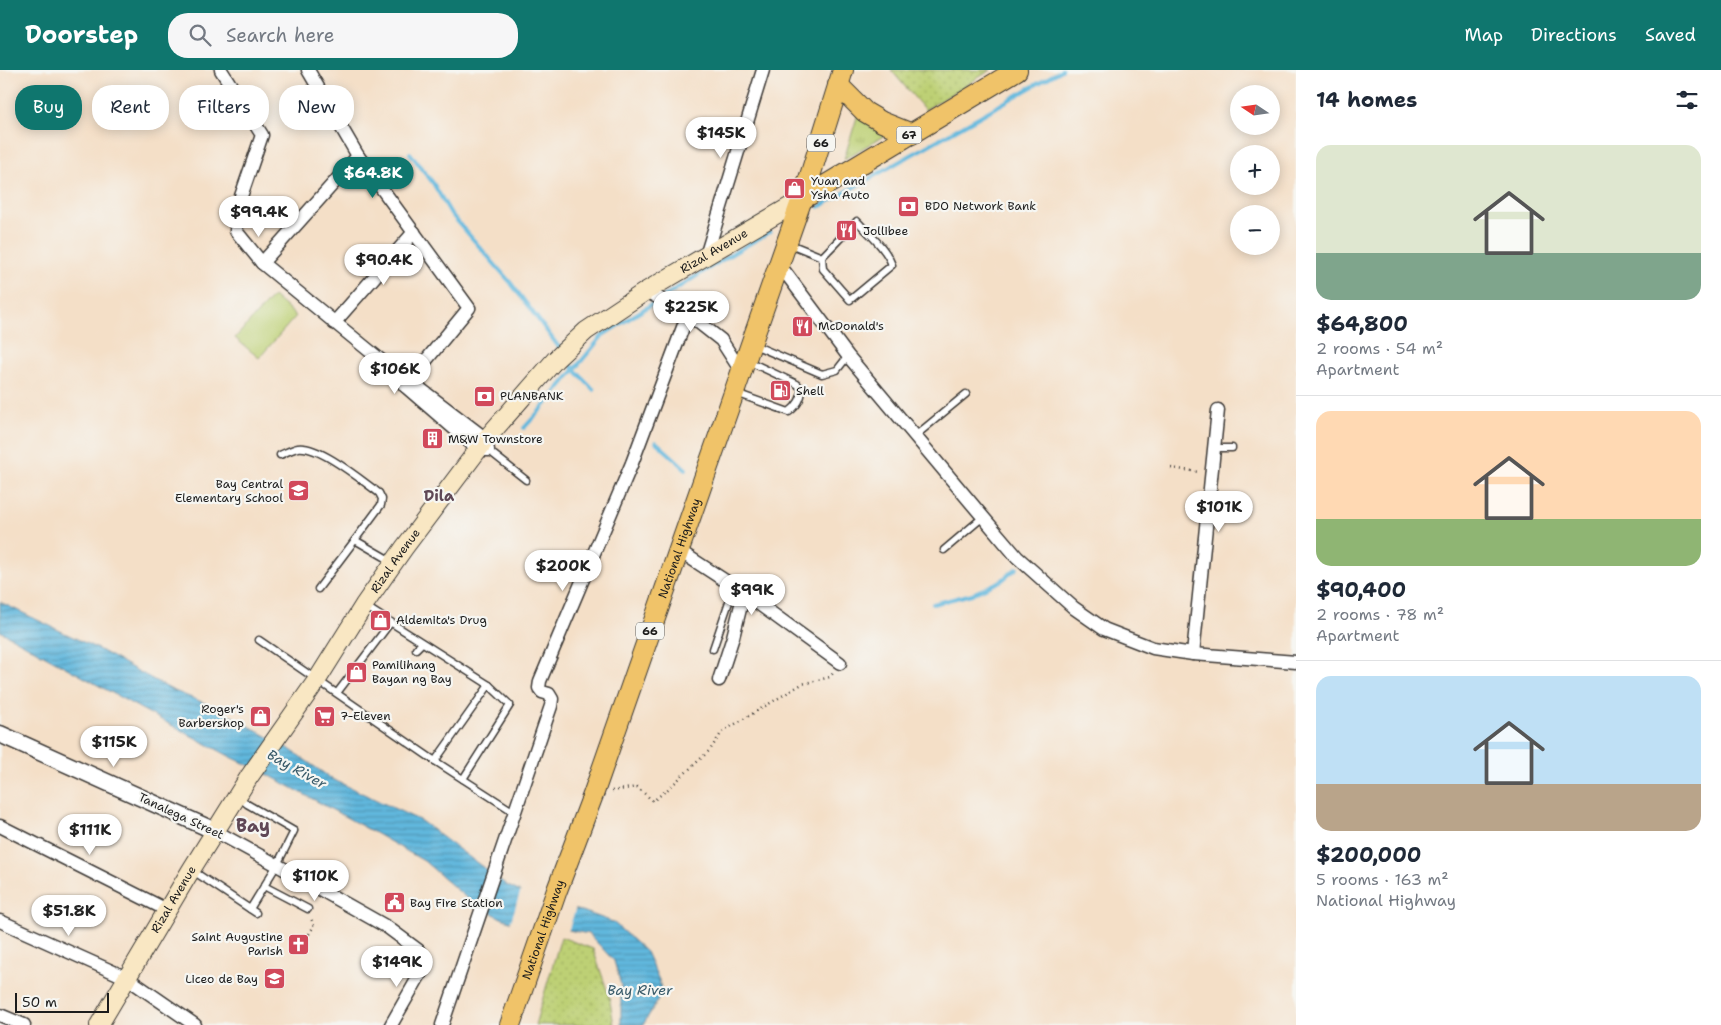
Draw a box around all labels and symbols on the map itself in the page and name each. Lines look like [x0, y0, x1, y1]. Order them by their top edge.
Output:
north arrow [1230, 85, 1280, 135]
pin: $145K [686, 116, 756, 159]
road number: 67 [896, 126, 922, 144]
road number: 66 [807, 134, 835, 152]
pin: $64.8K [332, 156, 414, 199]
place label: Yuan and Ysha Auto [811, 173, 869, 203]
shop icon: Yuan and Ysha Auto [783, 176, 807, 200]
bank icon: BDO Network Bank [897, 194, 921, 218]
pin: $99.4K [218, 196, 300, 238]
place label: BDO Network Bank [925, 198, 1036, 214]
restaurant icon: Jollibee [835, 219, 859, 243]
place label: Jollibee [863, 223, 908, 239]
street label: Rizal Avenue [677, 225, 751, 277]
pin: $90.4K [343, 244, 425, 286]
pin: $225K [656, 290, 726, 333]
restaurant icon: McDonald's [790, 314, 814, 338]
place label: McDonald's [818, 318, 884, 334]
pin: $106K [360, 352, 430, 395]
fuel station icon: Shell [768, 379, 792, 403]
place label: Shell [796, 383, 824, 399]
bank icon: PLANBANK [472, 384, 496, 408]
place label: PLANBANK [500, 388, 564, 404]
building icon: M&W Townstore [420, 427, 444, 451]
place label: M&W Townstore [448, 431, 543, 447]
place label: Bay Central Elementary School [175, 476, 283, 506]
school or university icon: Bay Central Elementary School [287, 479, 311, 503]
district label: Dila [424, 486, 455, 506]
pin: $101K [1184, 490, 1254, 533]
street label: National Highway [655, 496, 704, 601]
street label: Rizal Avenue [367, 525, 424, 596]
pin: $200K [528, 550, 598, 592]
pin: $99K [722, 574, 782, 616]
shop icon: Aldemita's Drug [368, 608, 392, 632]
place label: Aldemita's Drug [396, 612, 487, 628]
road number: 66 [636, 622, 664, 640]
place label: Pamilihang Bayan ng Bay [372, 657, 452, 687]
shop icon: Pamilihang Bayan ng Bay [344, 660, 368, 684]
place label: Roger's Barbershop [179, 701, 244, 731]
shop icon: Roger's Barbershop [248, 704, 272, 728]
supermarket icon: 7-Eleven [312, 704, 336, 728]
place label: 7-Eleven [340, 708, 391, 724]
pin: $115K [79, 726, 149, 768]
water label: Bay River [264, 745, 330, 793]
street label: Tanalega Street [136, 789, 226, 843]
pin: $111K [55, 814, 125, 856]
district label: Bay [236, 814, 270, 838]
pin: $110K [280, 860, 350, 902]
street label: Rizal Avenue [147, 863, 200, 936]
street label: National Highway [518, 877, 568, 982]
public building icon: Bay Fire Station [382, 891, 406, 915]
pin: $51.8K [28, 894, 110, 937]
place label: Bay Fire Station [410, 895, 503, 911]
place label: Saint Augustine Parish [192, 929, 283, 959]
church icon: Saint Augustine Parish [287, 932, 311, 956]
pin: $149K [362, 946, 432, 988]
school or university icon: Liceo de Bay [262, 967, 286, 991]
place label: Liceo de Bay [185, 971, 258, 987]
water label: Bay River [607, 981, 673, 999]
scale bar [15, 990, 109, 1013]

